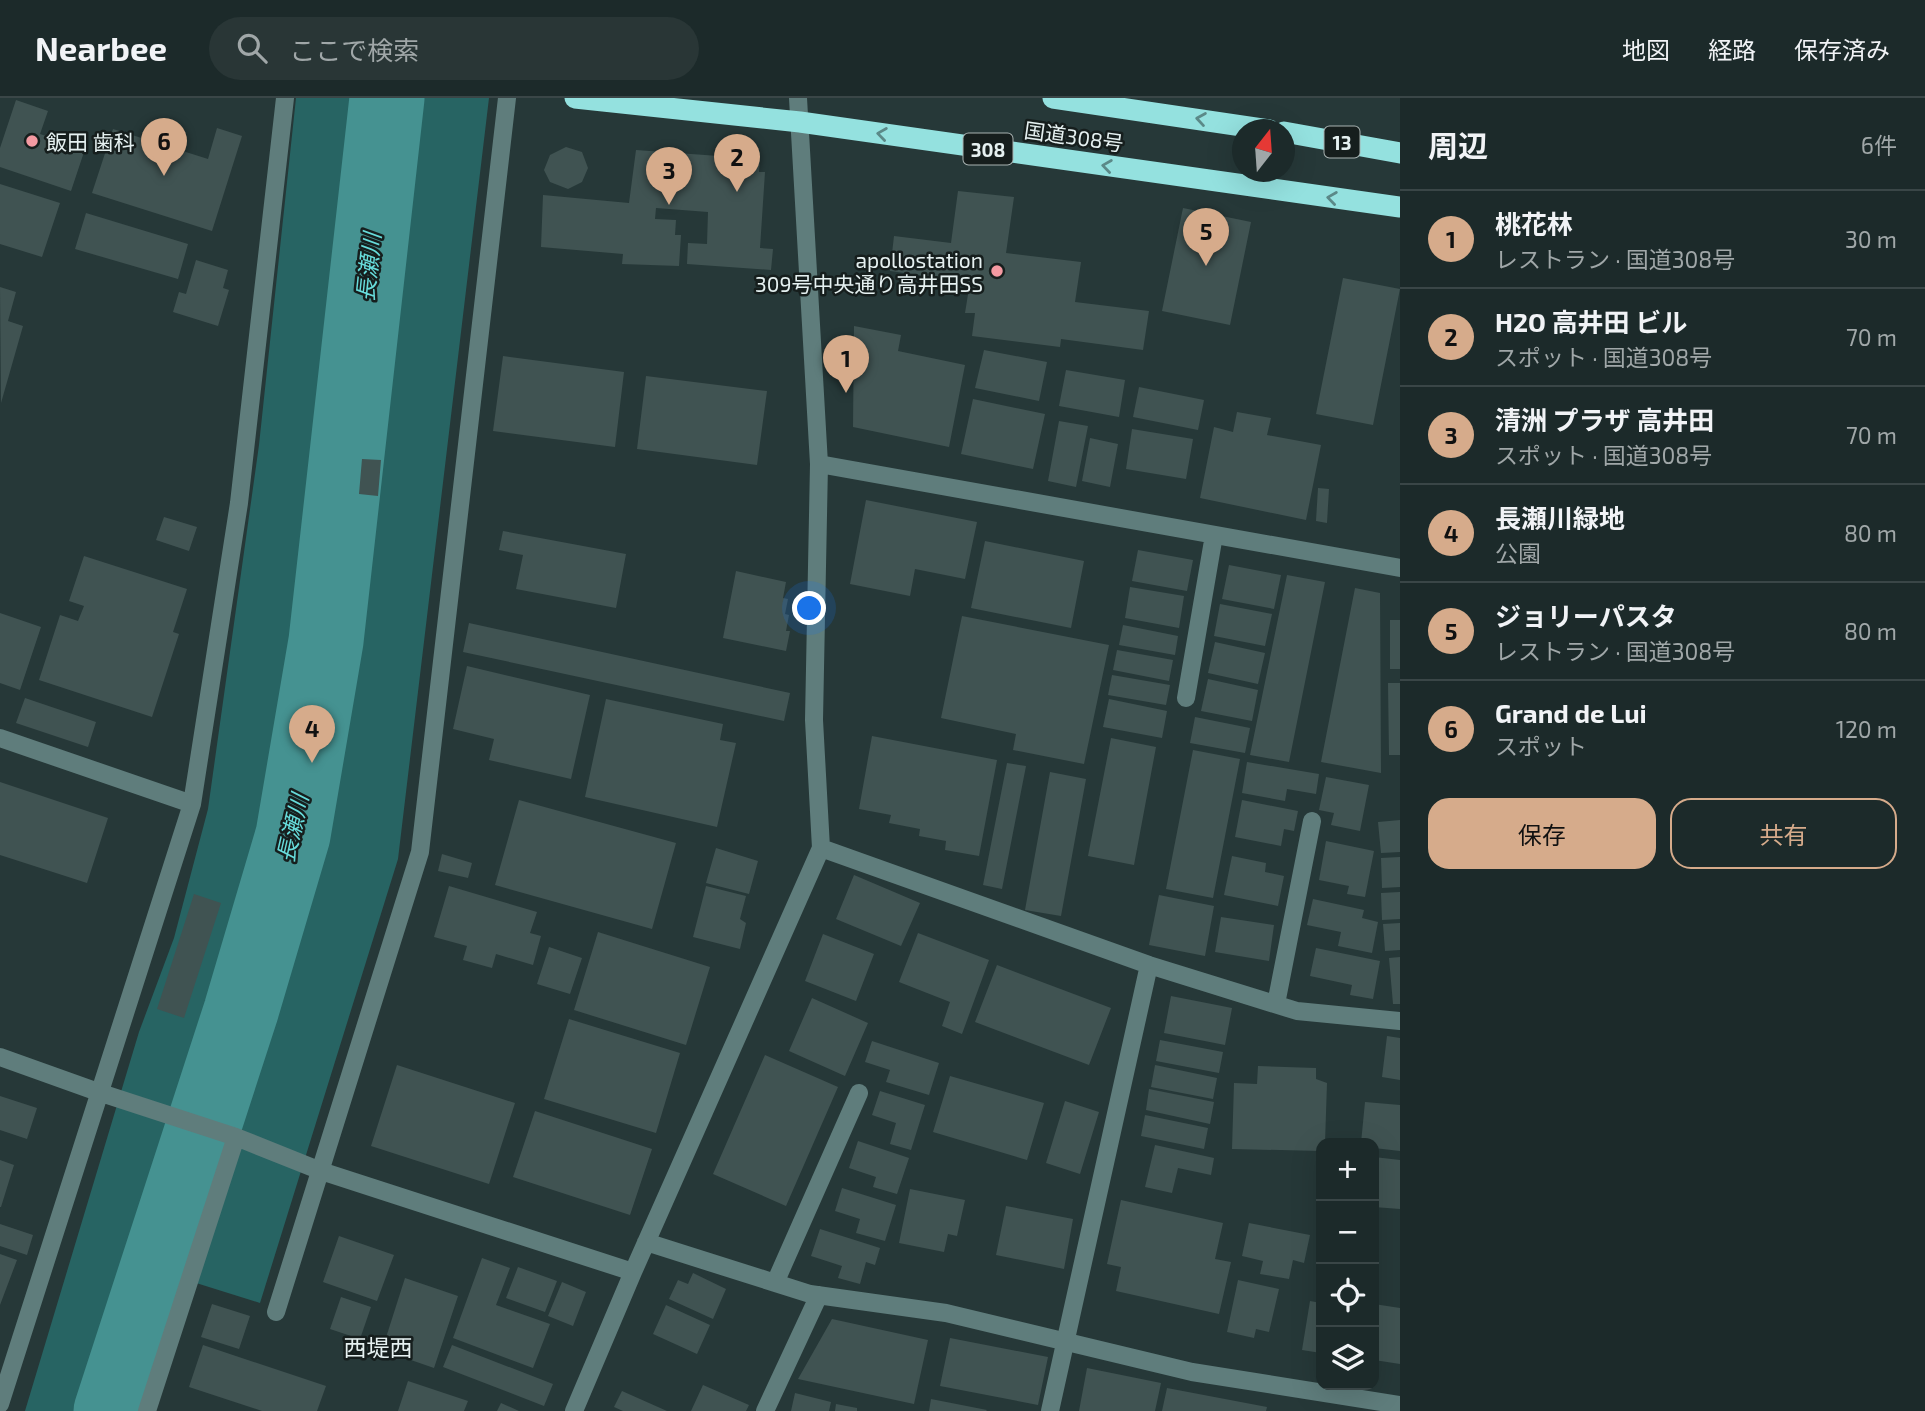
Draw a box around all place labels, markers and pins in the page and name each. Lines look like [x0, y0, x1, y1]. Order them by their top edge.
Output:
pin: 6 [141, 118, 187, 176]
place label: 飯田 歯科 [46, 129, 135, 154]
marker: 飯田 歯科 [24, 133, 40, 149]
pin: 2 [714, 134, 760, 192]
pin: 3 [646, 147, 692, 205]
pin: 5 [1183, 208, 1229, 266]
place label: apollostation 309号中央通り高井田SS [755, 247, 983, 296]
marker: apollostation 309号中央通り高井田SS [989, 263, 1005, 279]
pin: 1 [823, 335, 869, 393]
pin: 4 [289, 705, 335, 763]

